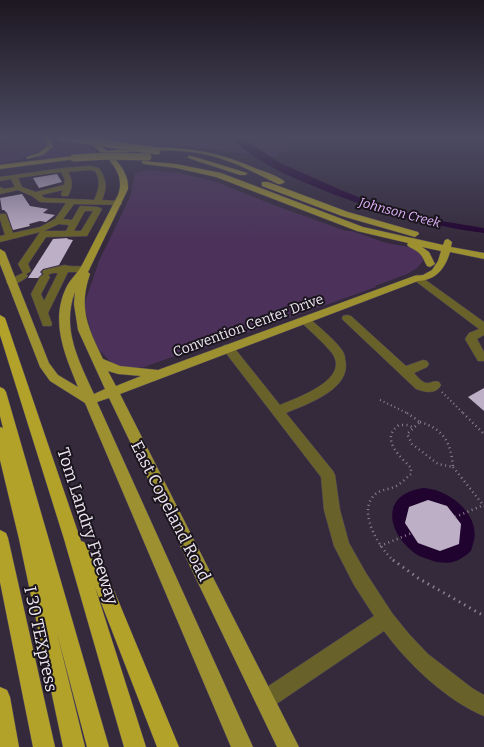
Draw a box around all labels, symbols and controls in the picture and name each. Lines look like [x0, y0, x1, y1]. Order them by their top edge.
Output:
water label: Johnson Creek [357, 194, 443, 231]
street label: Convention Center Drive [171, 290, 326, 361]
street label: East Copeland Road [126, 437, 215, 585]
street label: Tom Landry Freeway [52, 445, 123, 608]
street label: I 30 TEXpress [19, 585, 62, 694]

